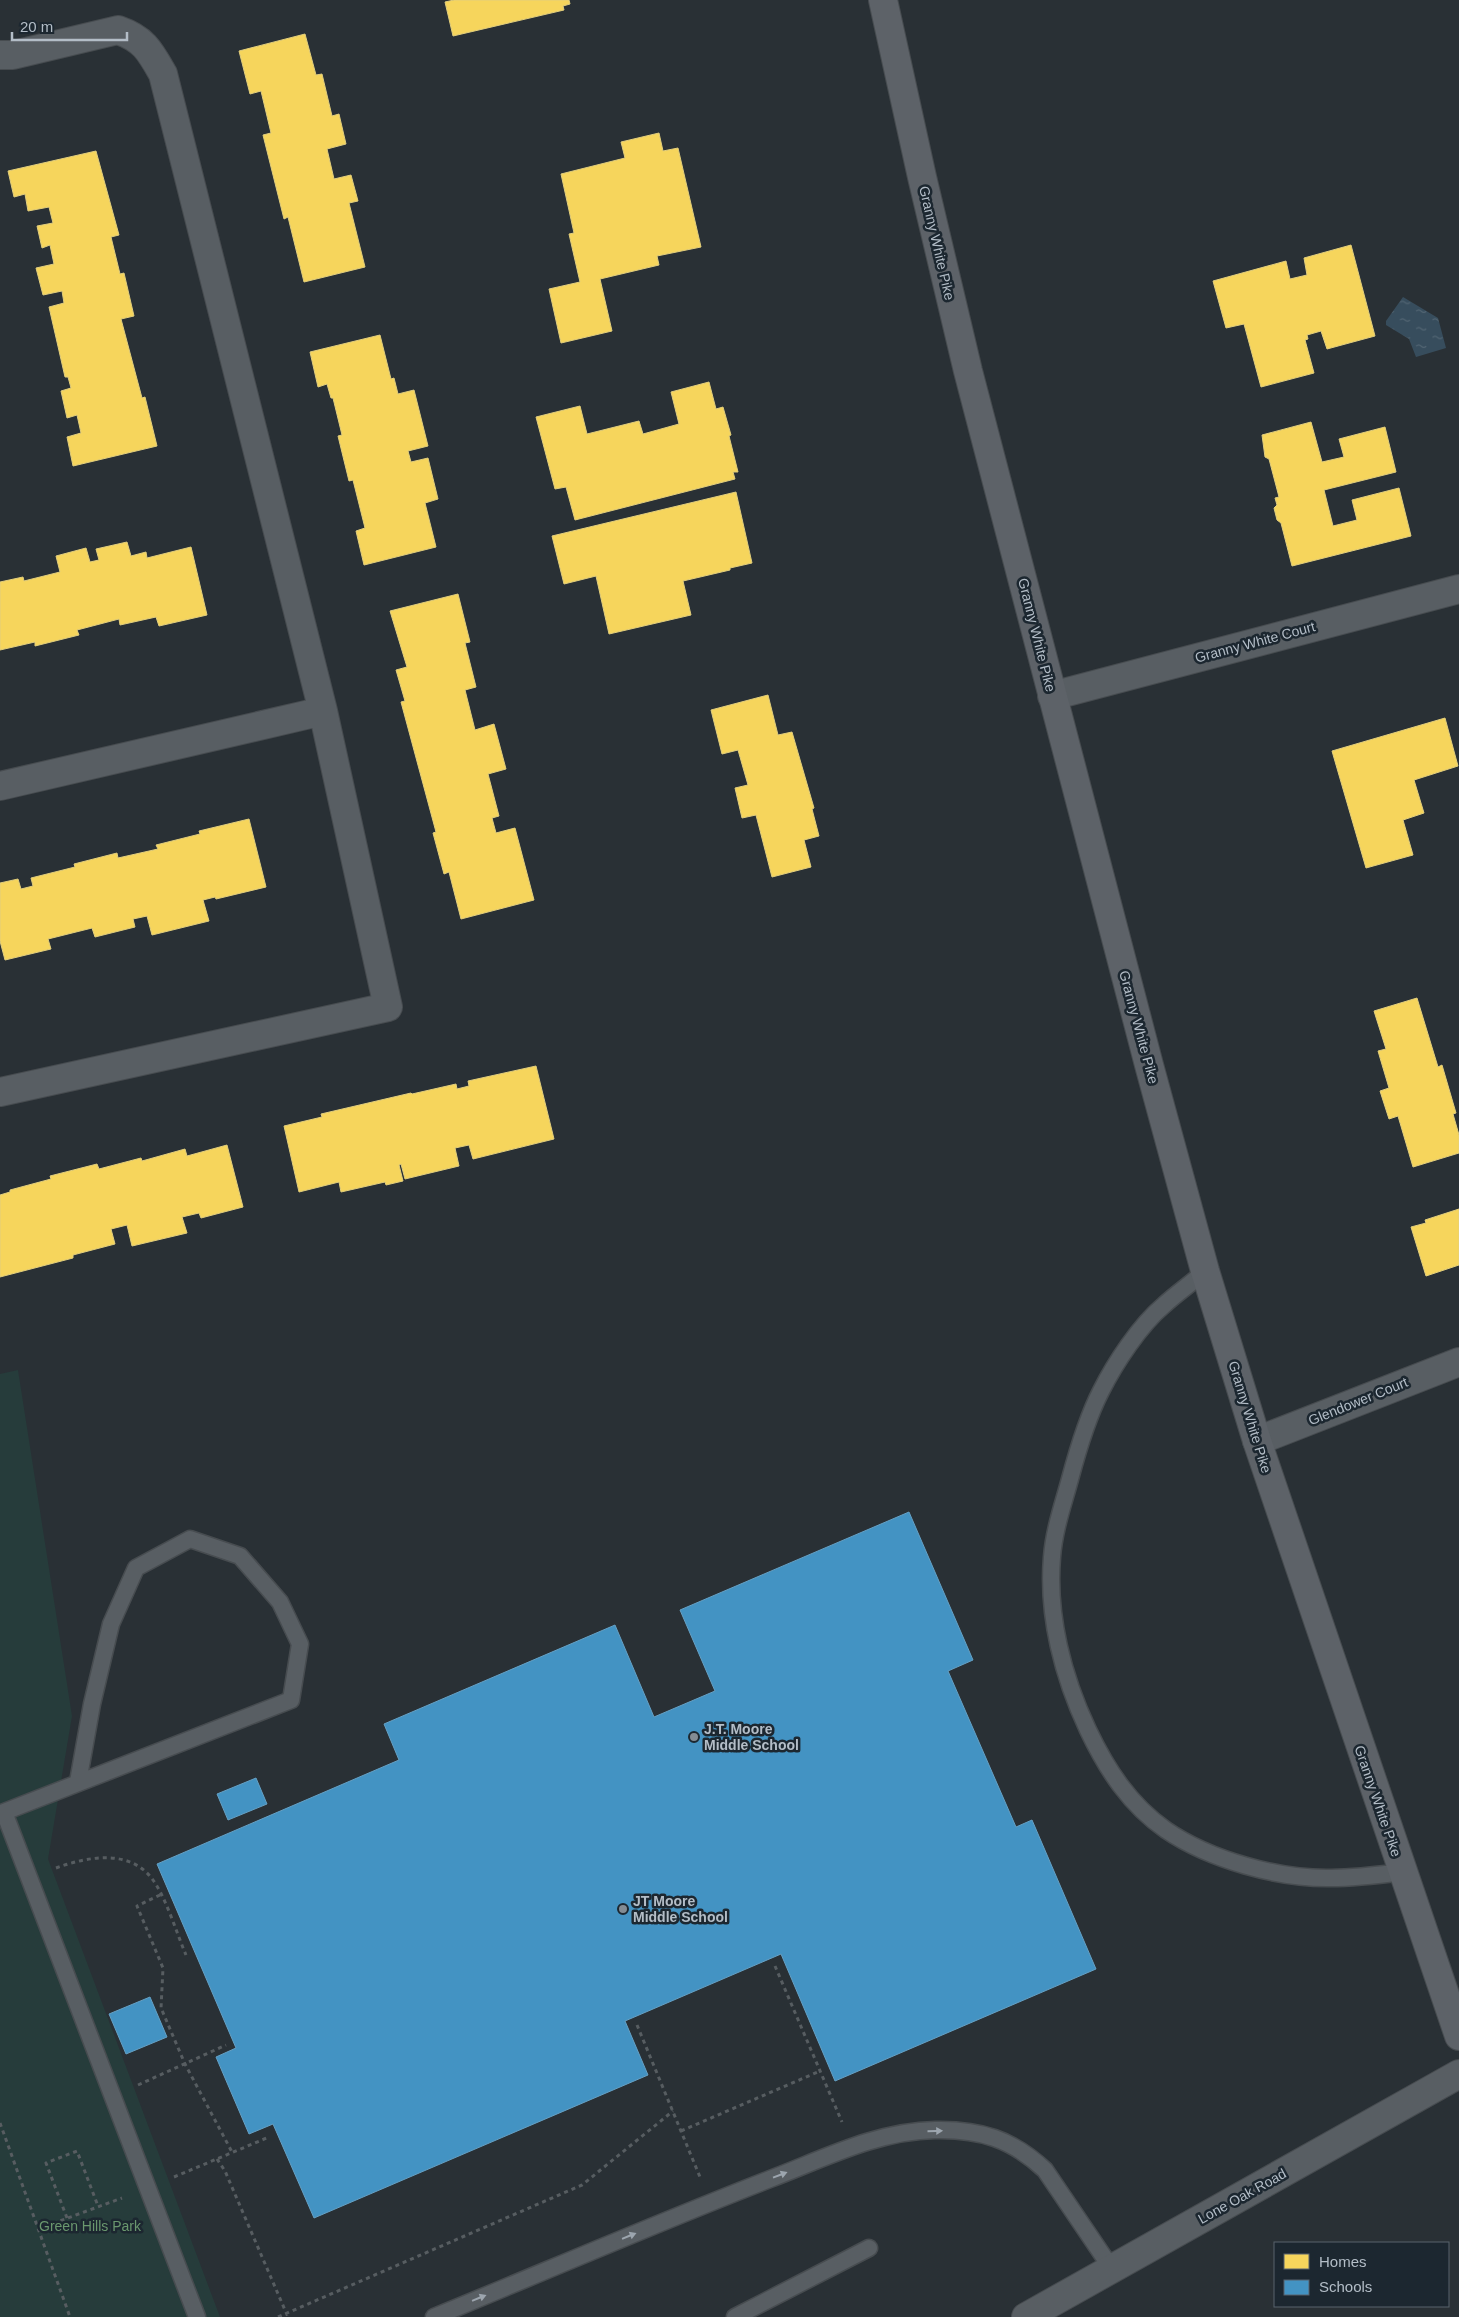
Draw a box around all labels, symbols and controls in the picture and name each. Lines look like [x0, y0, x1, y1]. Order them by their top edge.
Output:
scale bar [12, 10, 128, 42]
text: 20 m [20, 18, 53, 35]
street label: Granny White Pike [916, 184, 958, 302]
street label: Granny White Pike [1015, 576, 1059, 694]
street label: Granny White Court [1193, 618, 1317, 666]
street label: Granny White Pike [1116, 969, 1162, 1086]
street label: Granny White Pike [1225, 1359, 1275, 1475]
street label: Glendower Court [1306, 1374, 1410, 1428]
place label: J.T. Moore Middle School [704, 1721, 799, 1753]
marker: J.T. Moore Middle School [688, 1731, 700, 1743]
street label: Granny White Pike [1351, 1743, 1405, 1859]
place label: JT Moore Middle School [633, 1893, 728, 1925]
marker: JT Moore Middle School [617, 1903, 629, 1915]
one-way arrow [927, 2126, 943, 2134]
street label: Lone Oak Road [1195, 2165, 1289, 2227]
one-way arrow [772, 2171, 787, 2178]
park label: Green Hills Park [39, 2218, 142, 2234]
one-way arrow [622, 2232, 636, 2240]
legend [1274, 2242, 1449, 2307]
text: Homes [1319, 2253, 1367, 2270]
text: Schools [1319, 2278, 1372, 2295]
one-way arrow [472, 2294, 486, 2302]

